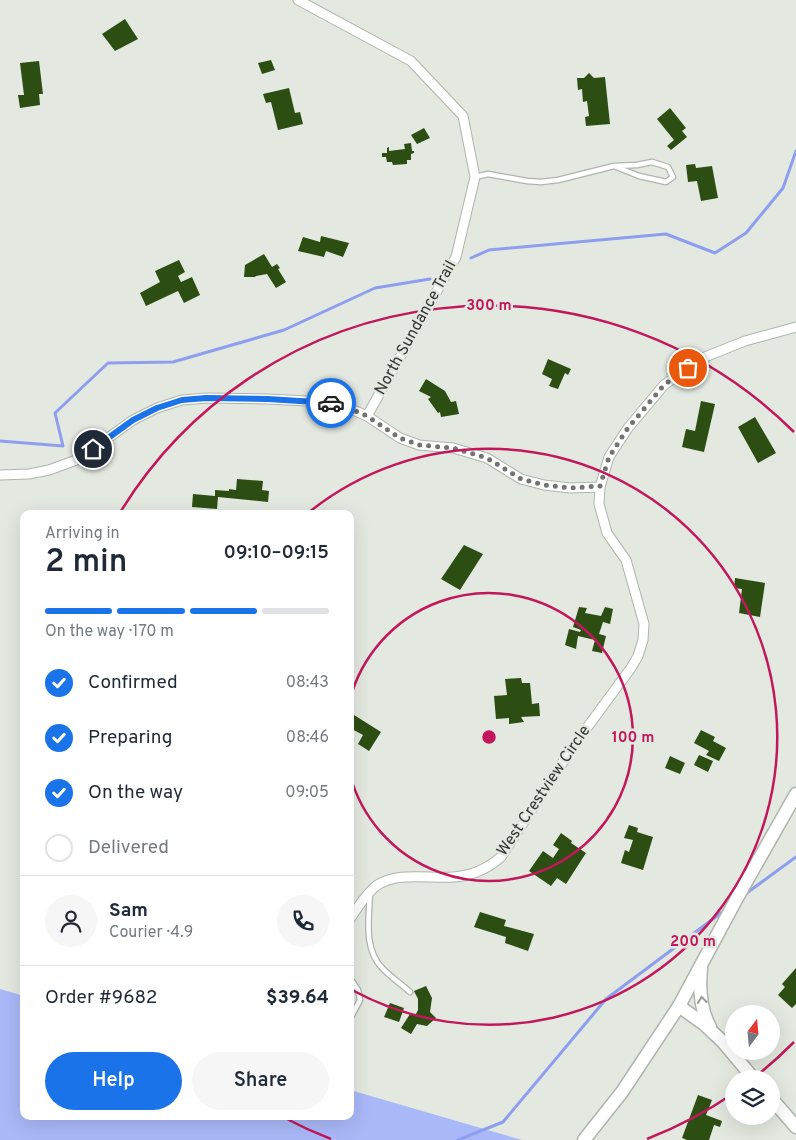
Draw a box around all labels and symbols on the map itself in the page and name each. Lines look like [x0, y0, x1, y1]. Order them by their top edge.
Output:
street label: North Sundance Trail [371, 257, 461, 399]
text: 300 m [466, 297, 512, 316]
pin [667, 347, 709, 389]
courier [306, 378, 356, 428]
pin [72, 428, 114, 470]
street label: West Crestview Circle [493, 722, 595, 860]
centre of rings [480, 728, 498, 746]
text: 100 m [612, 729, 654, 748]
text: 200 m [670, 933, 716, 952]
one-way arrow [697, 996, 708, 1004]
north arrow [725, 1005, 780, 1060]

